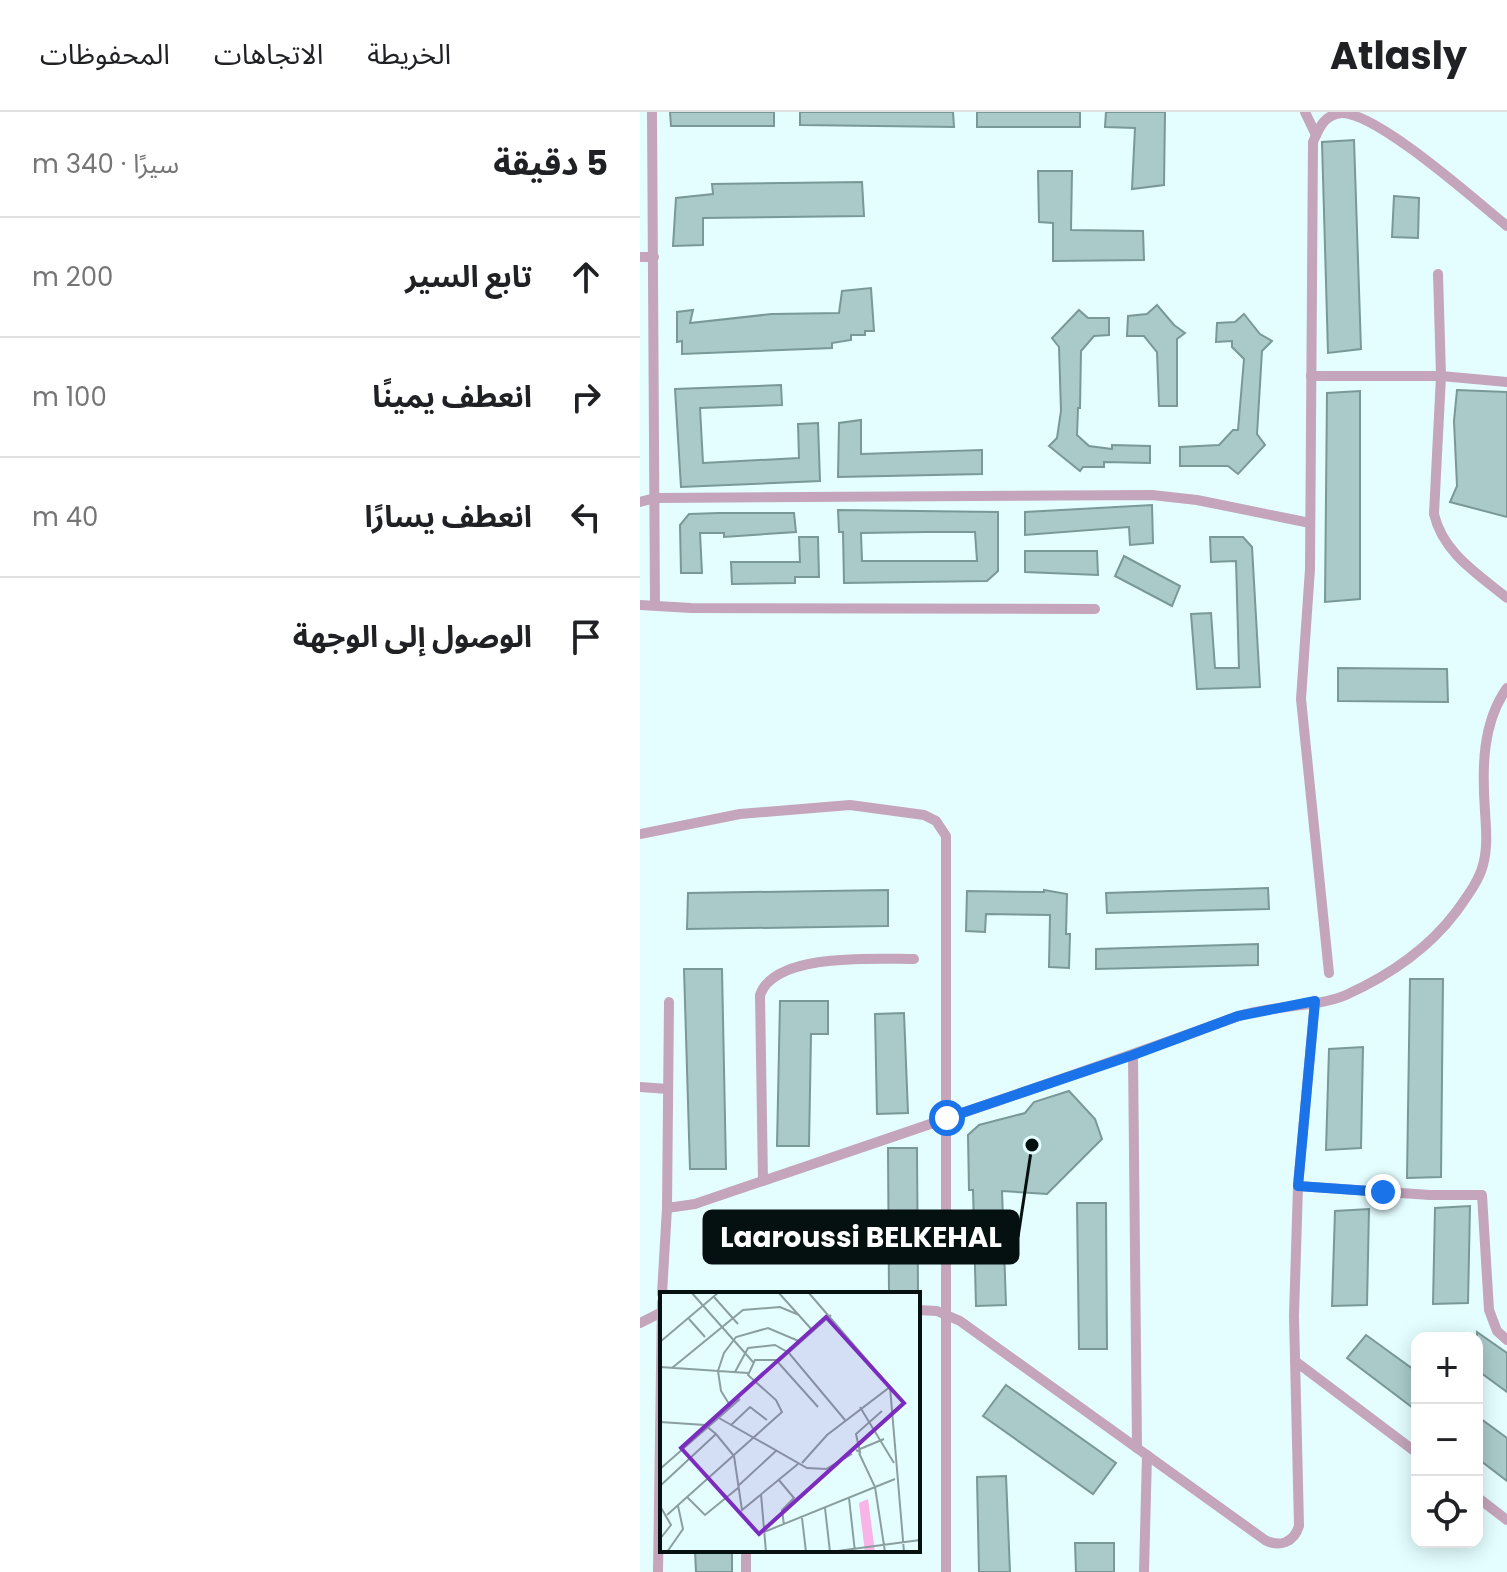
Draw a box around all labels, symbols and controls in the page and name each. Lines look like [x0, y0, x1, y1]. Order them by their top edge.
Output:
text: Atlasly [1330, 29, 1467, 82]
text: المحفوظات [40, 35, 170, 74]
text: الاتجاهات [214, 35, 323, 74]
text: الخريطة [367, 35, 451, 74]
text: 5 دقيقة [493, 139, 608, 187]
text: سيرًا · 340 m [32, 146, 179, 182]
text: تابع السير [405, 255, 532, 298]
icon: ahead [564, 255, 608, 299]
text: 200 m [32, 259, 113, 295]
text: انعطف يمينًا [372, 375, 532, 418]
icon: right [564, 375, 608, 419]
text: 100 m [32, 379, 107, 415]
text: انعطف يسارًا [364, 495, 532, 538]
icon: left [564, 495, 608, 539]
text: 40 m [32, 499, 98, 535]
text: الوصول إلى الوجهة [293, 615, 532, 658]
icon: arrive [564, 615, 608, 659]
route start [929, 1100, 965, 1136]
route end [1365, 1174, 1401, 1210]
callout: Laaroussi BELKEHAL [704, 1211, 1018, 1263]
text: Laaroussi BELKEHAL [720, 1218, 1002, 1257]
inset map [660, 1292, 920, 1552]
map controls [1411, 1332, 1483, 1548]
button: + [1411, 1332, 1483, 1404]
button: − [1411, 1404, 1483, 1476]
button: locate [1411, 1476, 1483, 1548]

